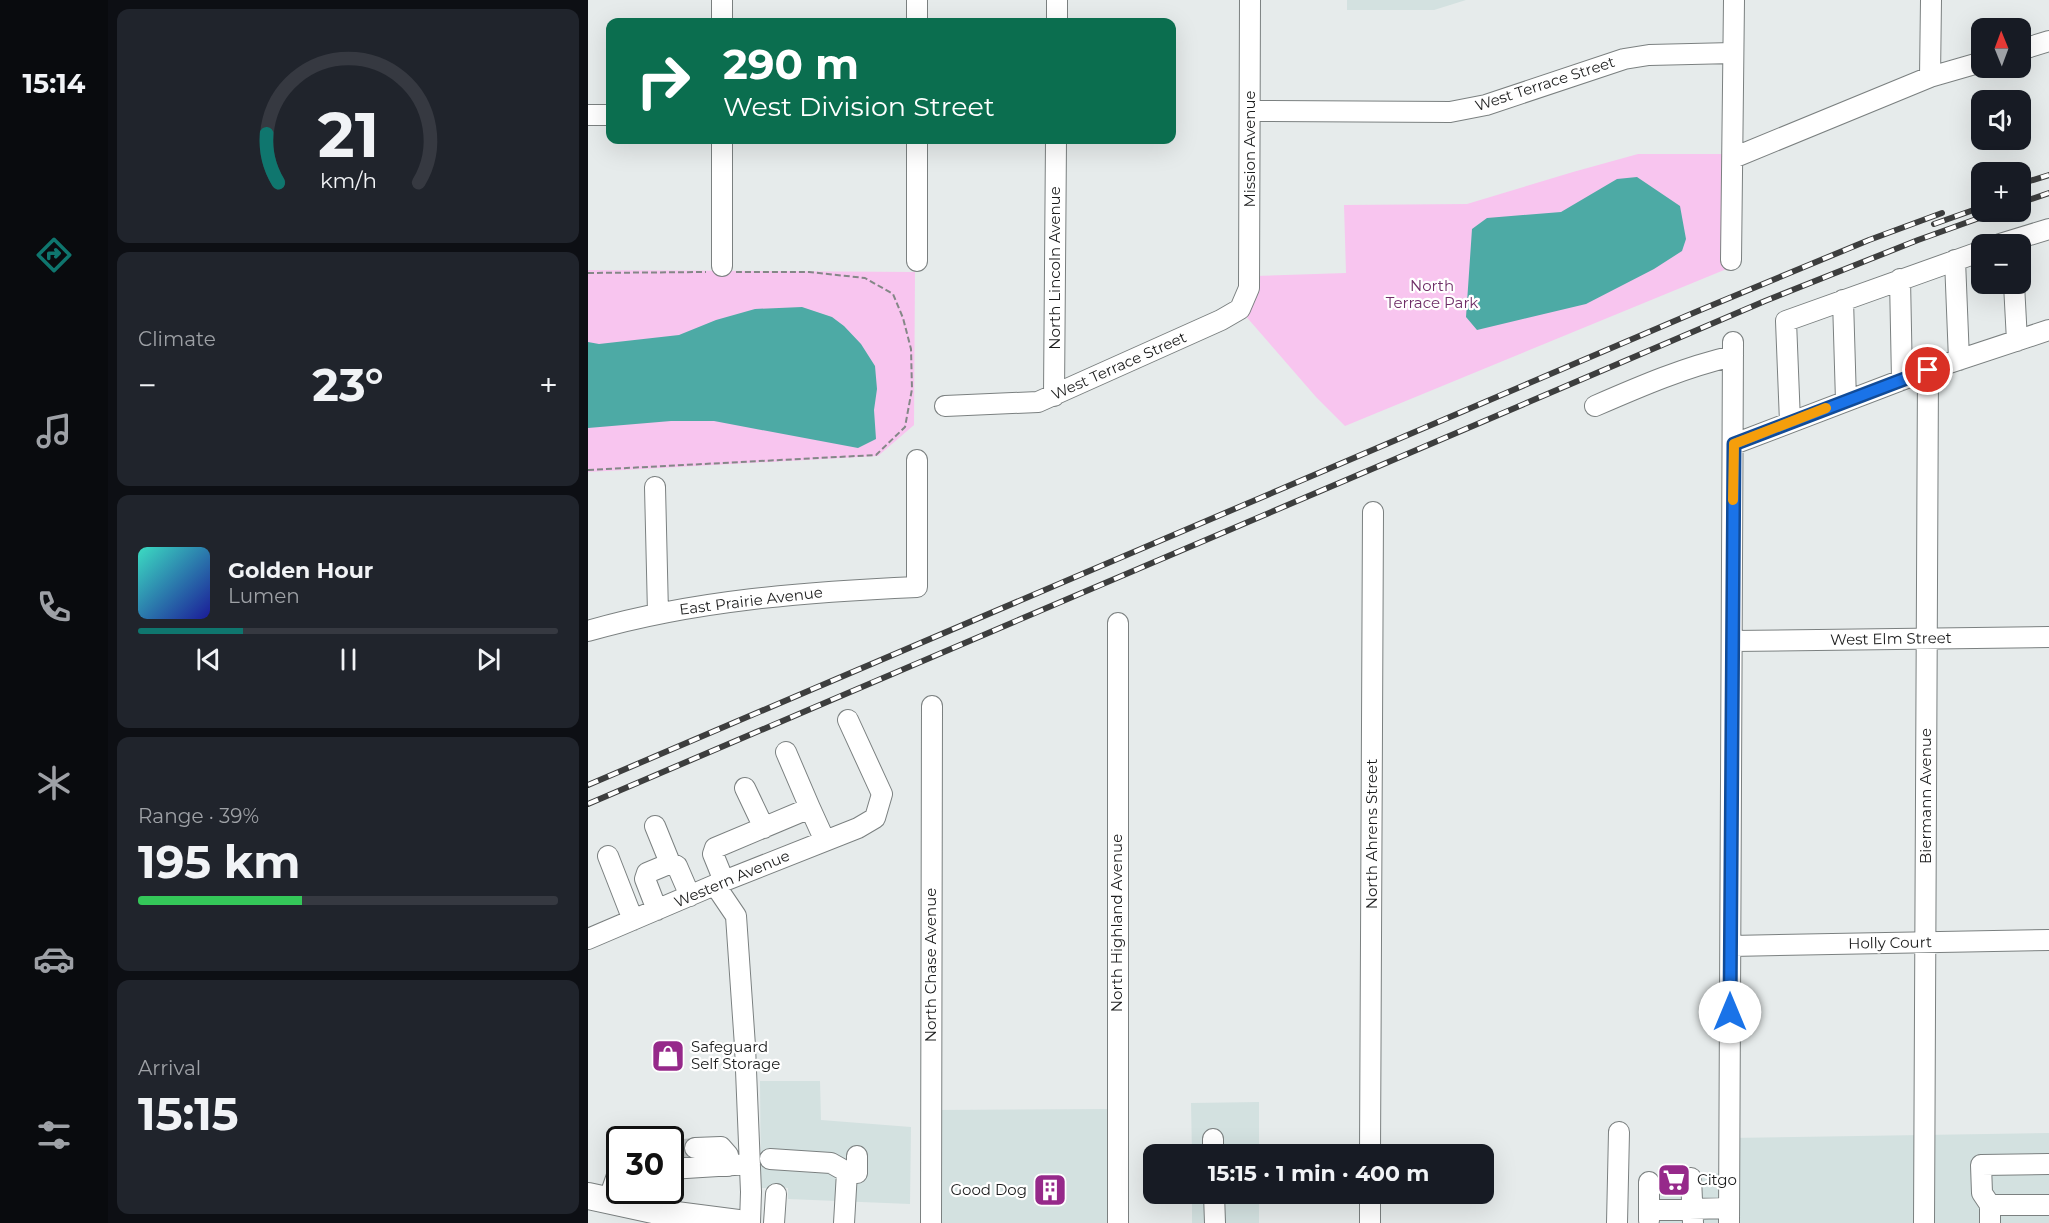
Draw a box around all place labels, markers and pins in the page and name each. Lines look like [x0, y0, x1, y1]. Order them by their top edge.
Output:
pin [1902, 344, 1953, 395]
place label: Safeguard Self Storage [691, 1037, 780, 1073]
shop icon: Safeguard Self Storage [650, 1038, 686, 1074]
supermarket icon: Citgo [1656, 1162, 1692, 1198]
place label: Citgo [1697, 1170, 1737, 1189]
building icon: Good Dog [1032, 1172, 1068, 1208]
place label: Good Dog [950, 1180, 1027, 1199]

